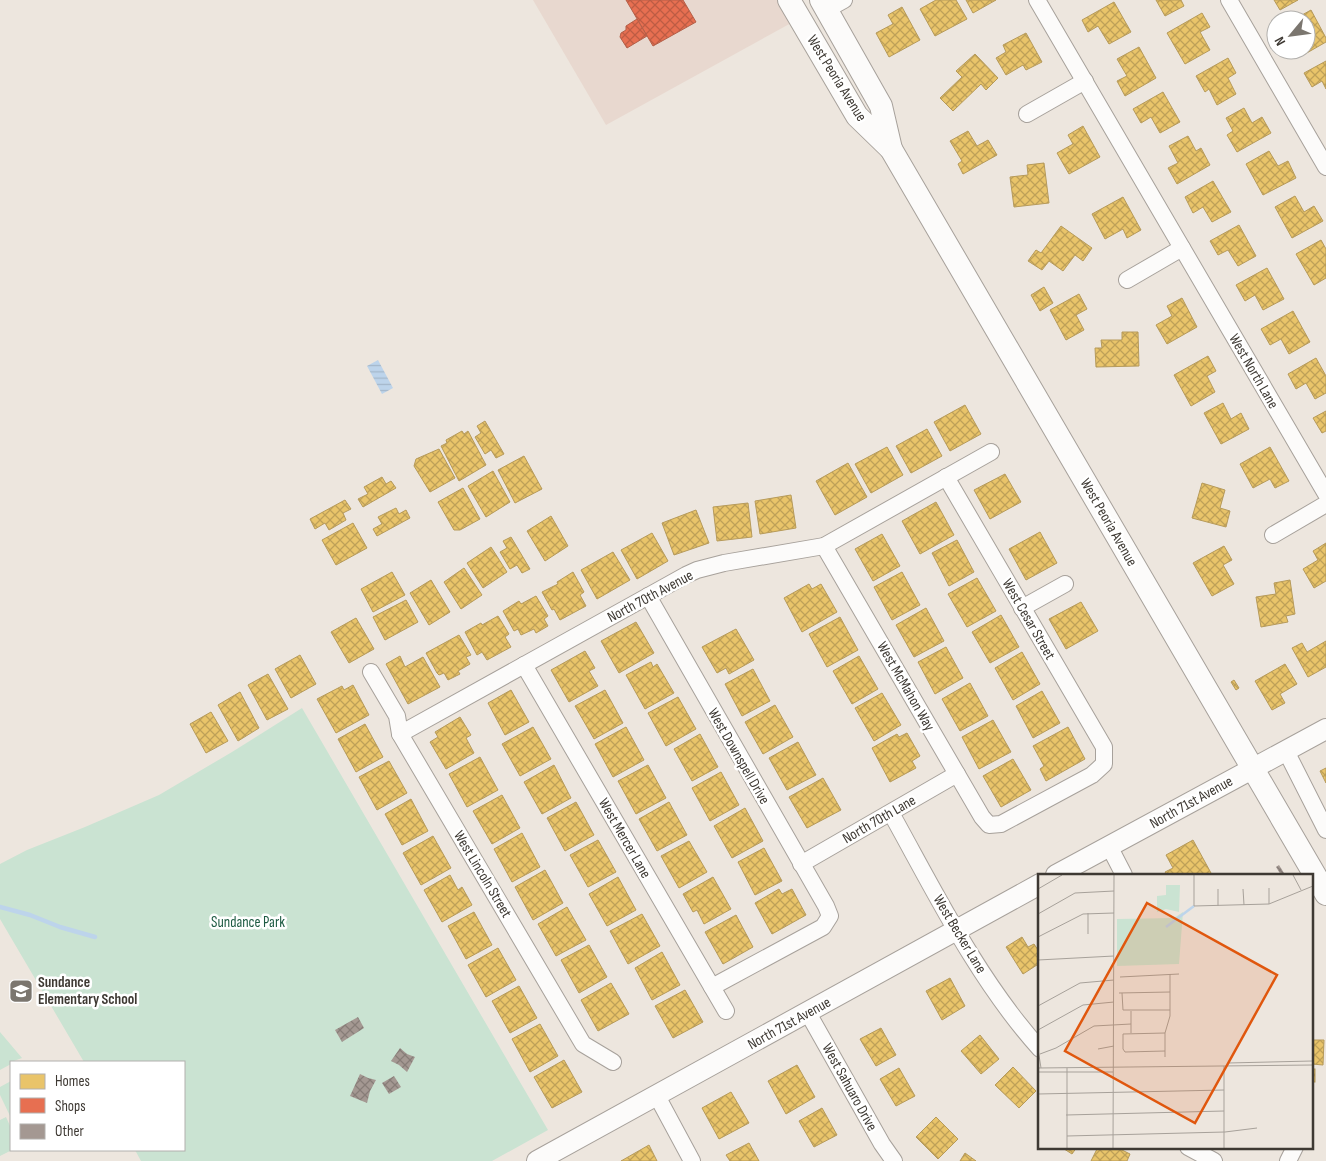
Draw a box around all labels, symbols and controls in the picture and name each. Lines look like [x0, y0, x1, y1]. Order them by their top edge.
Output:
north arrow [1266, 10, 1316, 60]
street label: West Peoria Avenue [802, 32, 871, 125]
text: N [1271, 34, 1289, 48]
street label: West North Lane [1224, 330, 1283, 412]
street label: West Peoria Avenue [1076, 475, 1141, 570]
street label: North 70th Avenue [604, 566, 696, 627]
street label: West Cesar Street [998, 575, 1060, 664]
street label: West McMahon Way [872, 638, 939, 734]
street label: West Downspell Drive [703, 705, 774, 808]
street label: North 71st Avenue [1146, 772, 1236, 833]
street label: North 70th Lane [839, 791, 919, 848]
street label: West Mercer Lane [594, 795, 655, 882]
street label: West Lincoln Street [449, 827, 516, 922]
inset map [1038, 874, 1314, 1148]
street label: West Becker Lane [929, 891, 991, 977]
park label: Sundance Park [211, 913, 285, 932]
place label: Sundance Elementary School [38, 973, 137, 1009]
school or university icon: Sundance Elementary School [8, 978, 34, 1004]
street label: North 71st Avenue [744, 993, 834, 1054]
street label: West Sahuaro Drive [818, 1040, 881, 1134]
legend [10, 1061, 185, 1151]
text: Homes [55, 1072, 90, 1091]
text: Shops [55, 1097, 86, 1116]
text: Other [55, 1122, 84, 1141]

